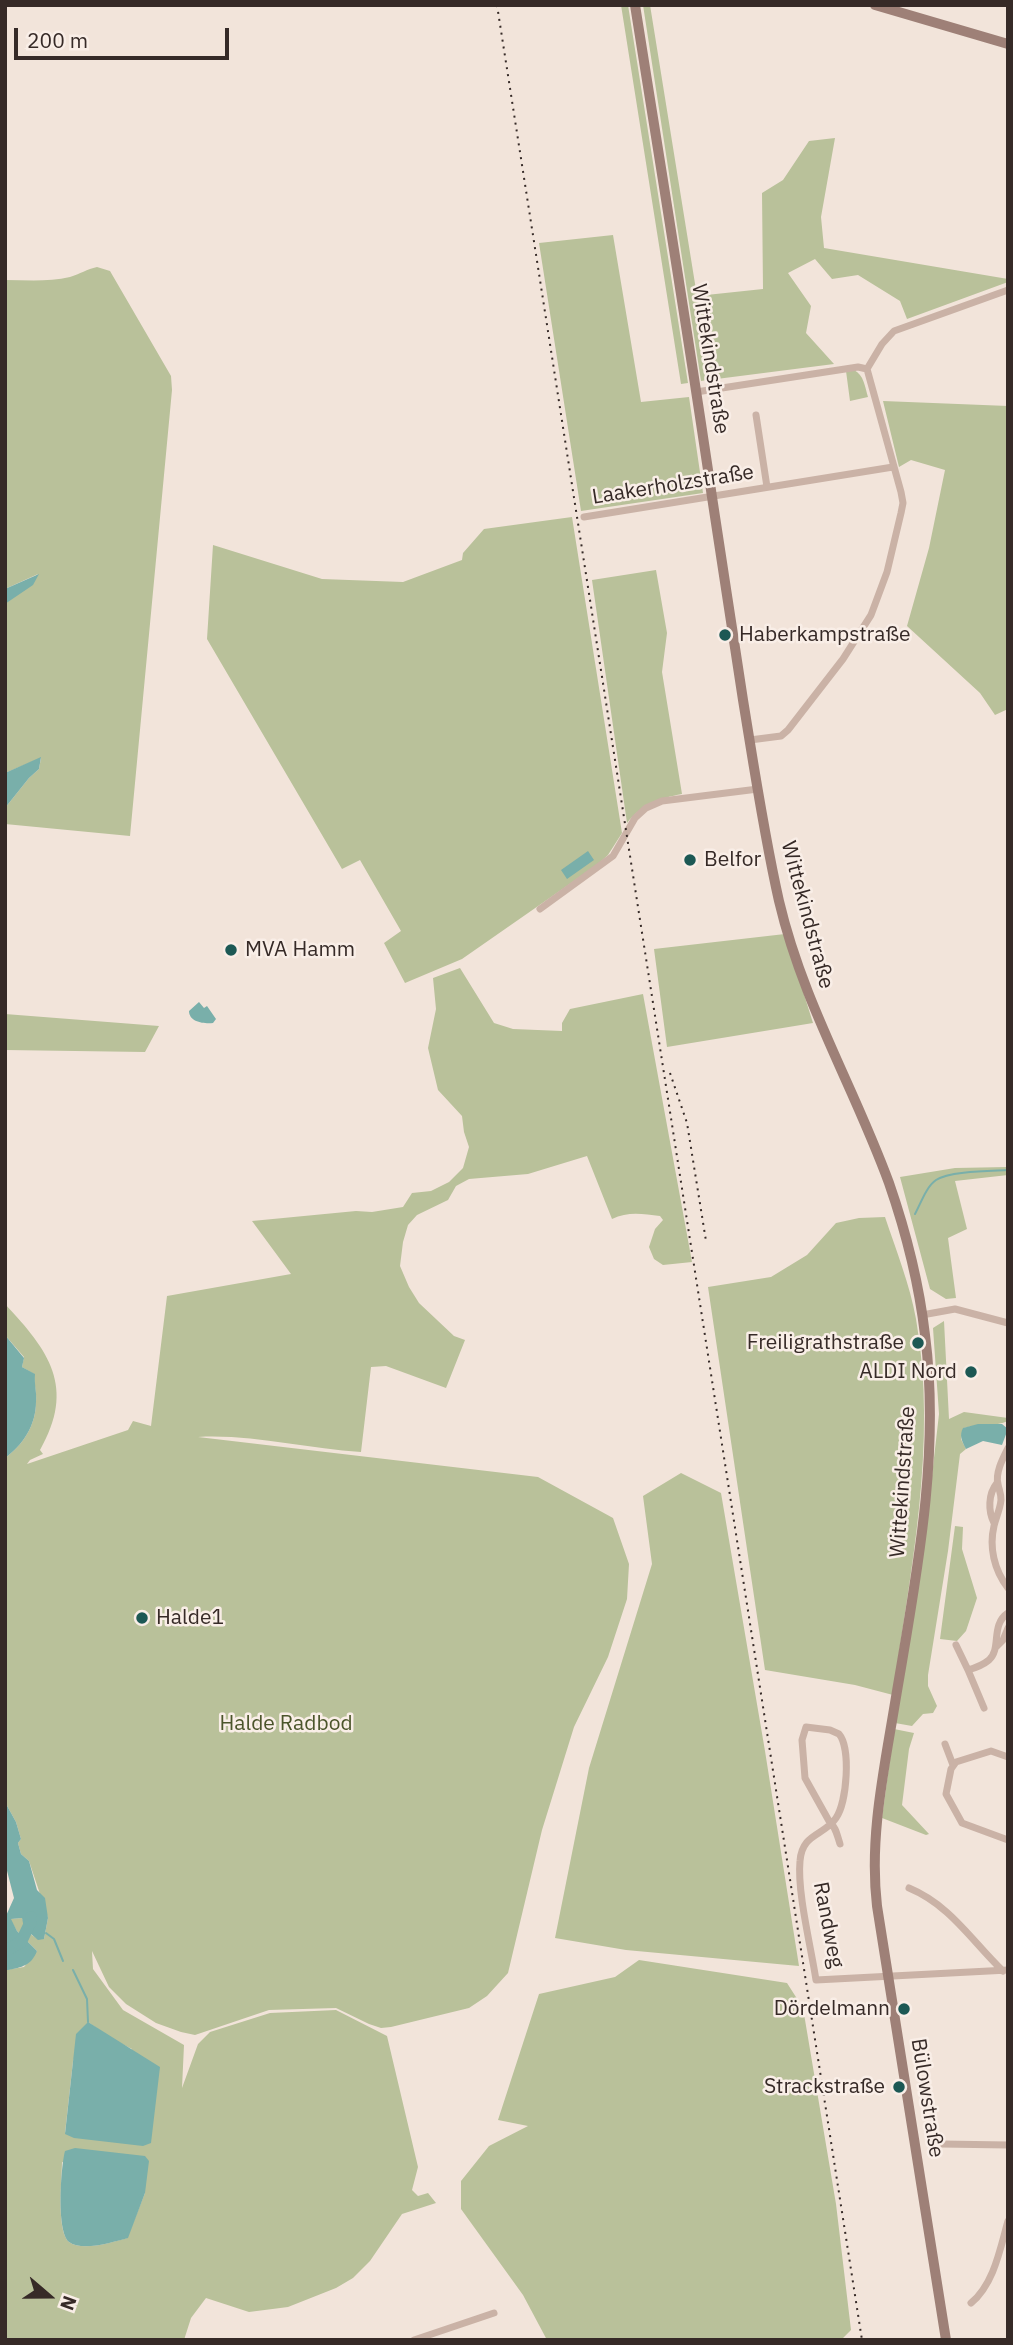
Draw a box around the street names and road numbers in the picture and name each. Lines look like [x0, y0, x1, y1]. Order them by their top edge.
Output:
street label: Wittekindstraße [686, 282, 734, 436]
street label: Laakerholzstraße [590, 460, 756, 510]
street label: Wittekindstraße [775, 839, 839, 991]
street label: Wittekindstraße [885, 1405, 921, 1559]
street label: Randweg [807, 1880, 849, 1970]
street label: Bülowstraße [905, 2037, 949, 2159]

